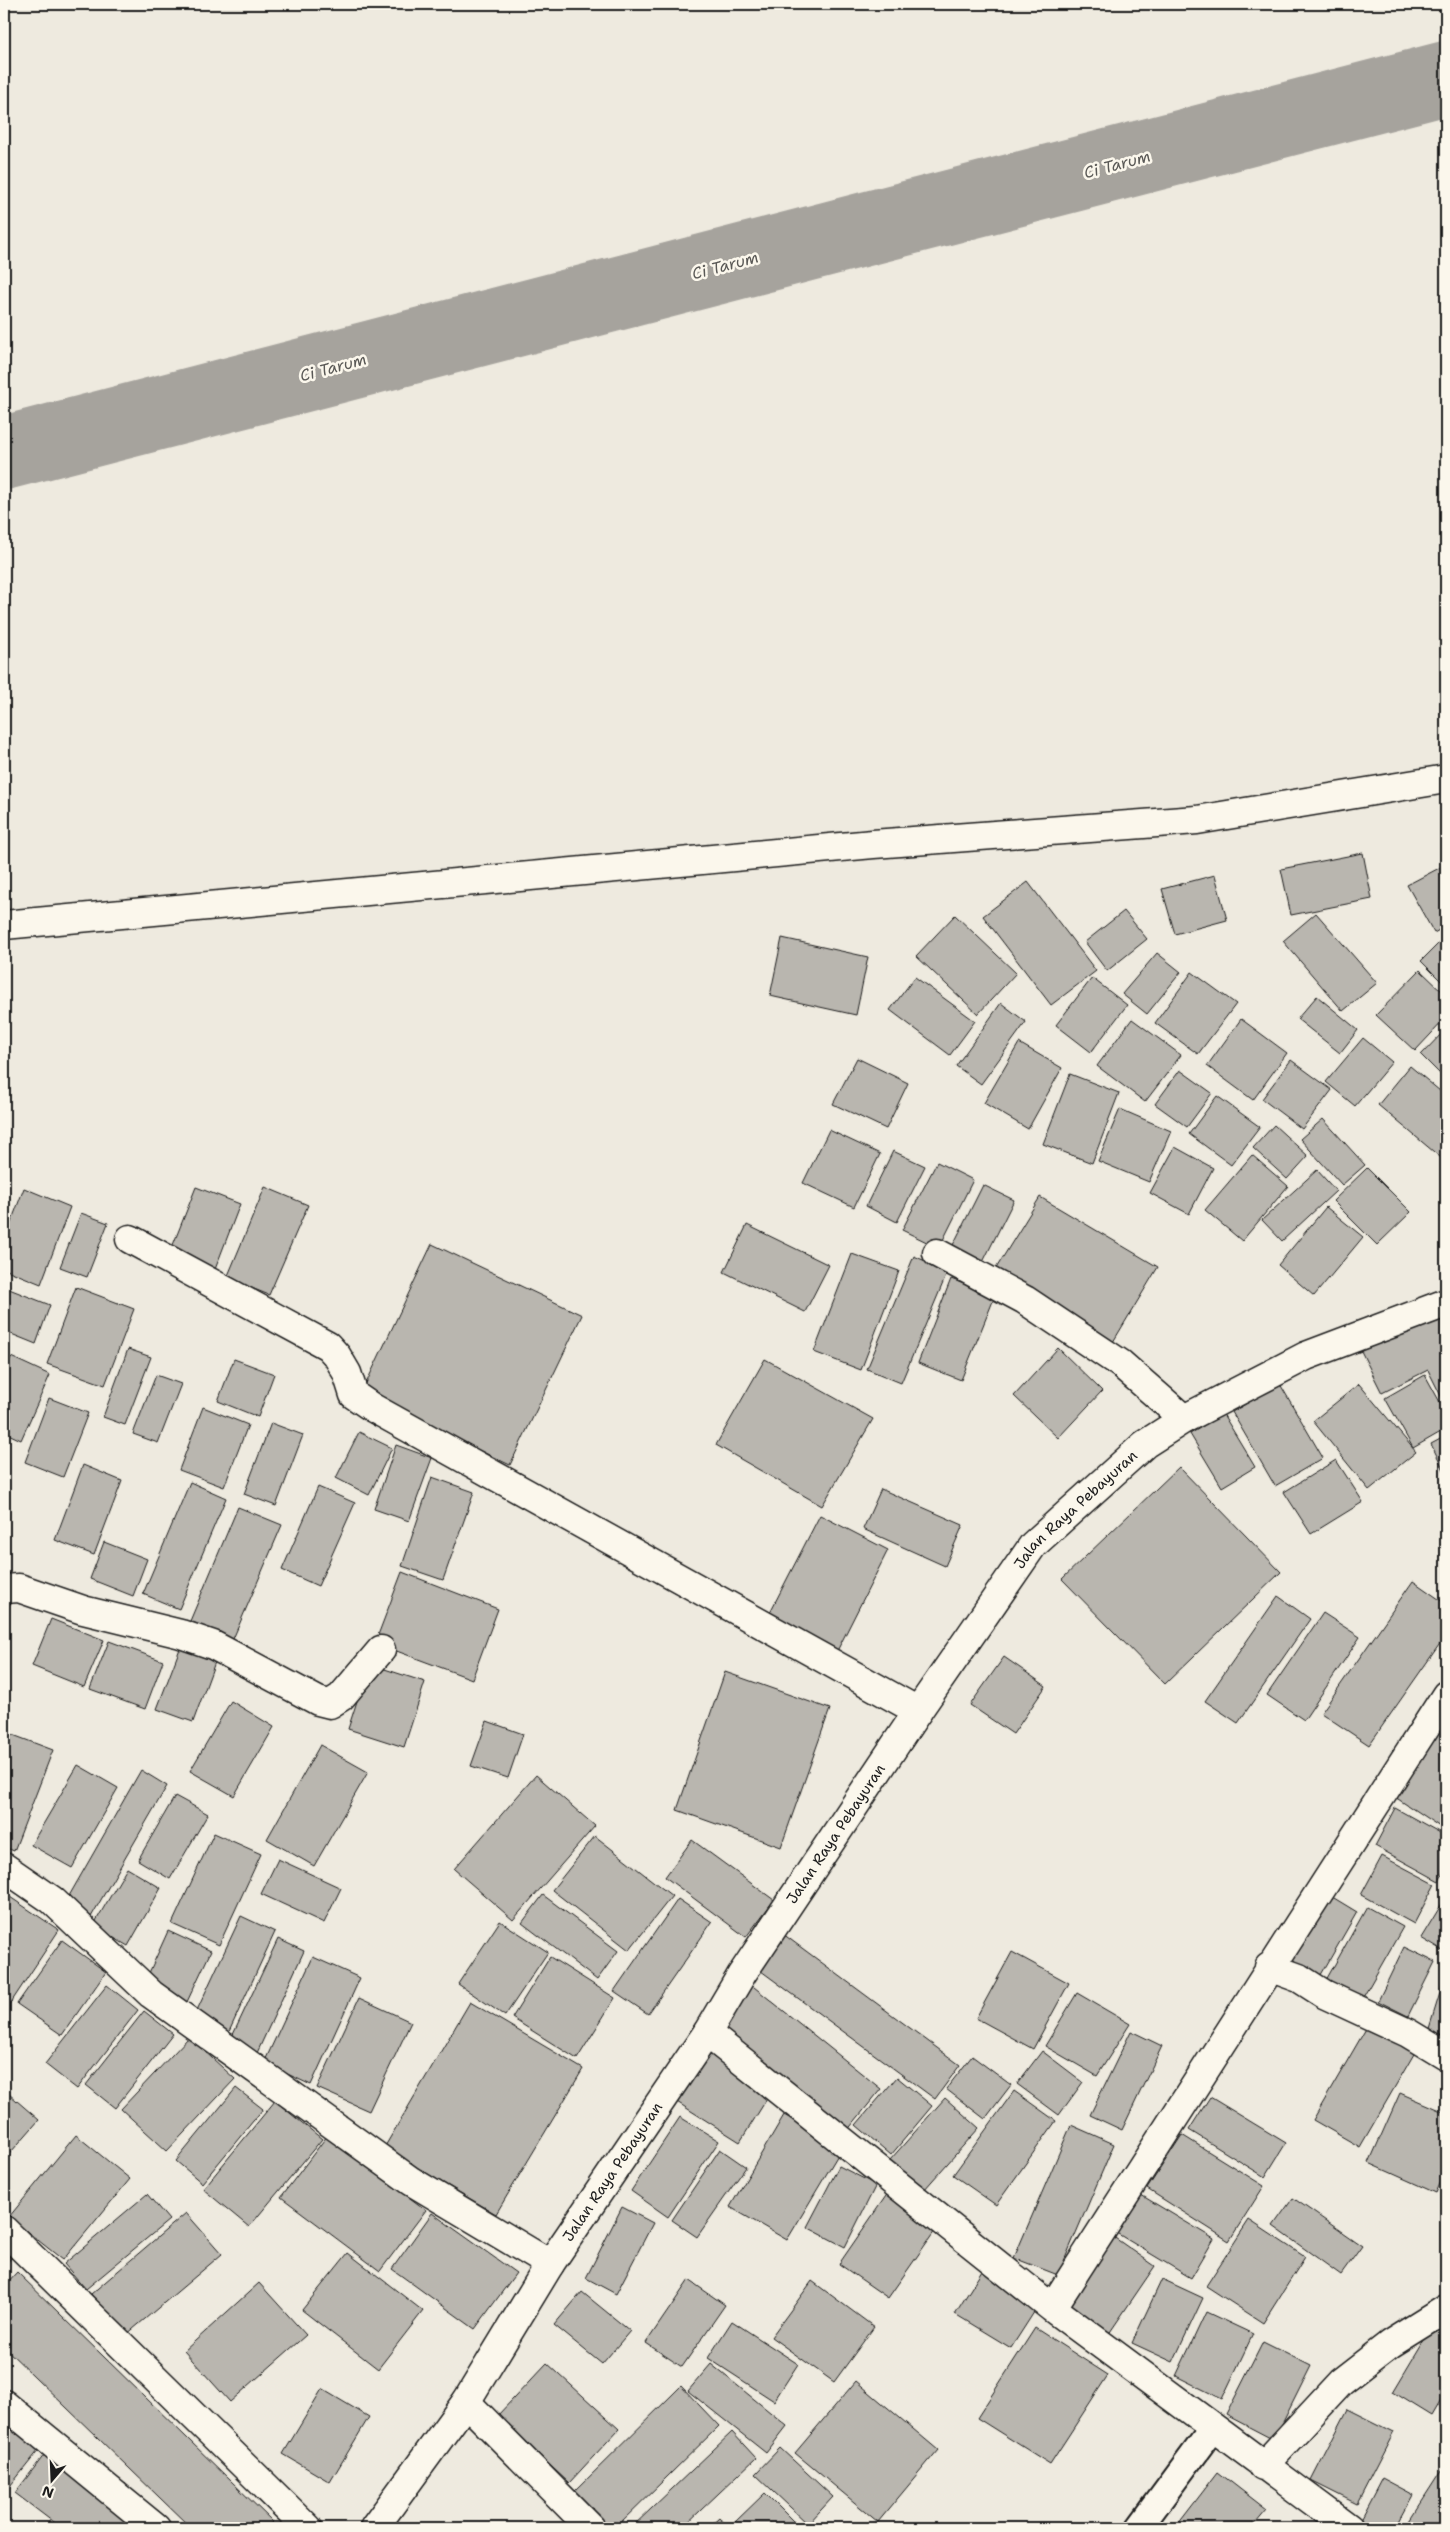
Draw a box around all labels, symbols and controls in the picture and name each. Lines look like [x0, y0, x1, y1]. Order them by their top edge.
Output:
water label: Ci Tarum [1081, 146, 1153, 183]
water label: Ci Tarum [689, 247, 761, 284]
water label: Ci Tarum [297, 349, 369, 386]
street label: Jalan Raya Pebayuran [1009, 1446, 1142, 1573]
street label: Jalan Raya Pebayuran [782, 1760, 890, 1908]
street label: Jalan Raya Pebayuran [558, 2098, 667, 2245]
north arrow [28, 2454, 78, 2504]
text: N [40, 2482, 56, 2503]

